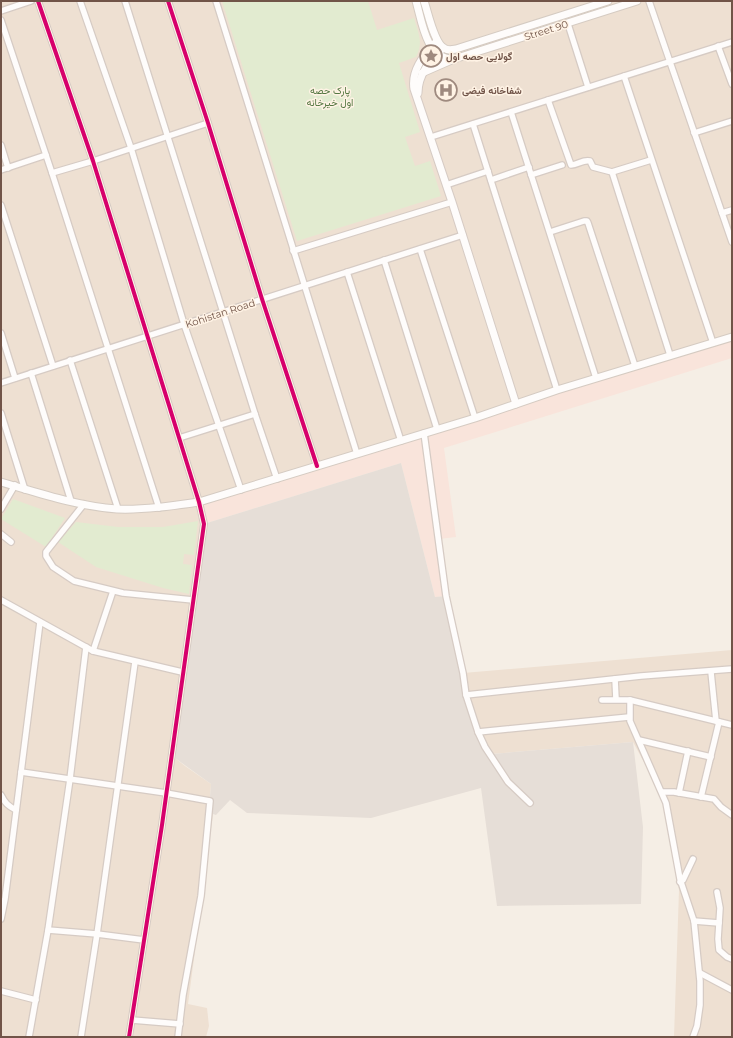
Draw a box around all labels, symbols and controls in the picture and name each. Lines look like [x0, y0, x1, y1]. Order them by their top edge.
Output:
street label: Street 90 [522, 17, 570, 43]
place icon: گولایی حصه اول [418, 43, 444, 69]
place label: گولایی حصه اول [446, 50, 513, 63]
hospital icon: شفاخانه فیضی [433, 77, 459, 103]
park label: پارک حصه اول خیرخانه [307, 84, 353, 109]
place label: شفاخانه فیضی [462, 84, 522, 97]
street label: Kohistan Road [184, 296, 257, 331]

